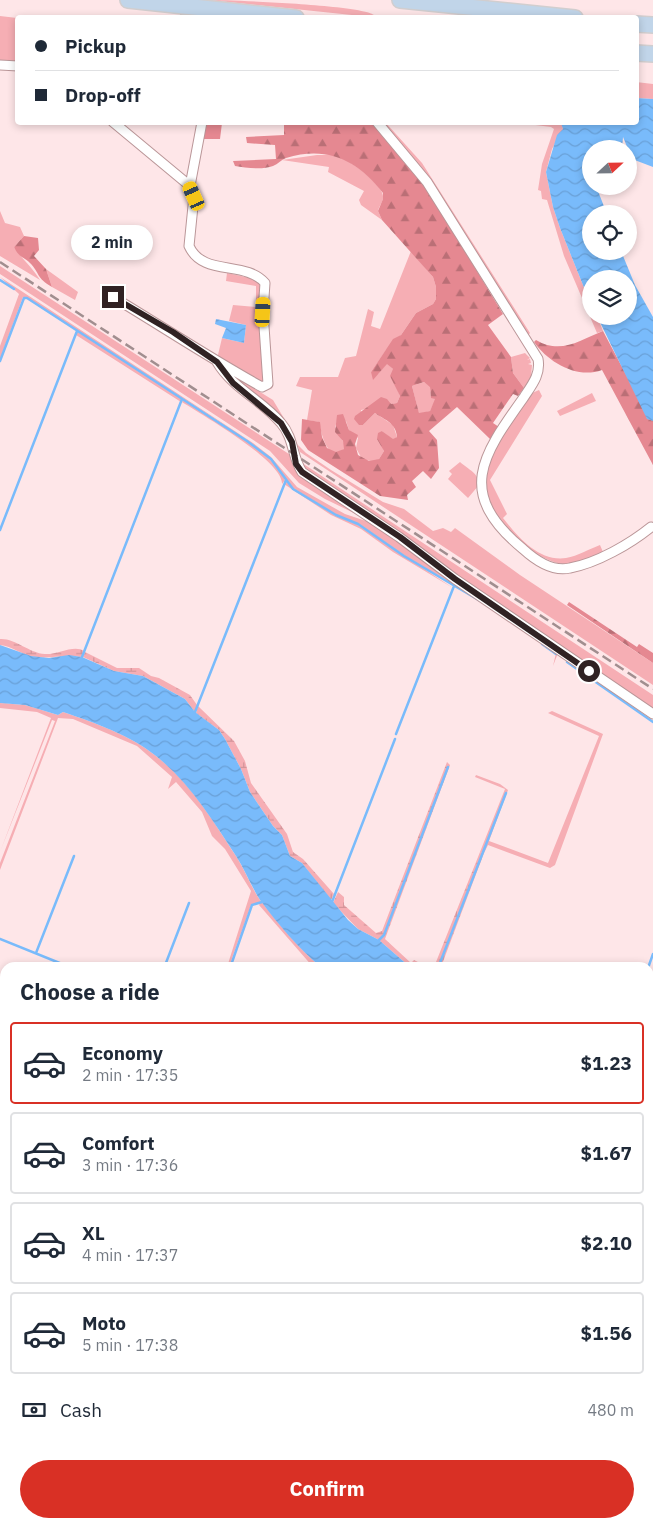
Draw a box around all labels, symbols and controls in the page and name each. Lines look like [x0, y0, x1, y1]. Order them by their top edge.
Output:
text: Pickup [65, 34, 126, 58]
text: Drop-off [65, 83, 141, 107]
north arrow [582, 140, 638, 195]
map controls [582, 140, 637, 325]
car [181, 179, 206, 213]
button: locate [582, 205, 637, 260]
callout: 2 min [72, 224, 154, 260]
text: 2 min [91, 232, 133, 252]
button: layers [582, 270, 637, 325]
route end [102, 286, 124, 308]
car [254, 297, 271, 327]
route start [578, 660, 600, 682]
text: Choose a ride [20, 977, 160, 1006]
icon: car [22, 1041, 67, 1086]
text: Economy [82, 1041, 163, 1065]
text: $1.23 [580, 1051, 632, 1075]
text: 2 min · 17:35 [82, 1065, 178, 1085]
icon: car [22, 1131, 67, 1176]
text: Comfort [82, 1131, 155, 1155]
text: $1.67 [580, 1141, 632, 1165]
text: 3 min · 17:36 [82, 1155, 178, 1175]
icon: car [22, 1221, 67, 1266]
text: XL [82, 1221, 105, 1245]
text: $2.10 [580, 1231, 632, 1255]
text: 4 min · 17:37 [82, 1245, 178, 1265]
icon: car [22, 1311, 67, 1356]
text: Moto [82, 1311, 126, 1335]
text: $1.56 [580, 1321, 632, 1345]
text: 5 min · 17:38 [82, 1335, 178, 1355]
icon: cash [20, 1396, 48, 1424]
text: Cash [60, 1398, 102, 1422]
text: 480 m [587, 1400, 634, 1420]
button: Confirm [20, 1460, 634, 1518]

